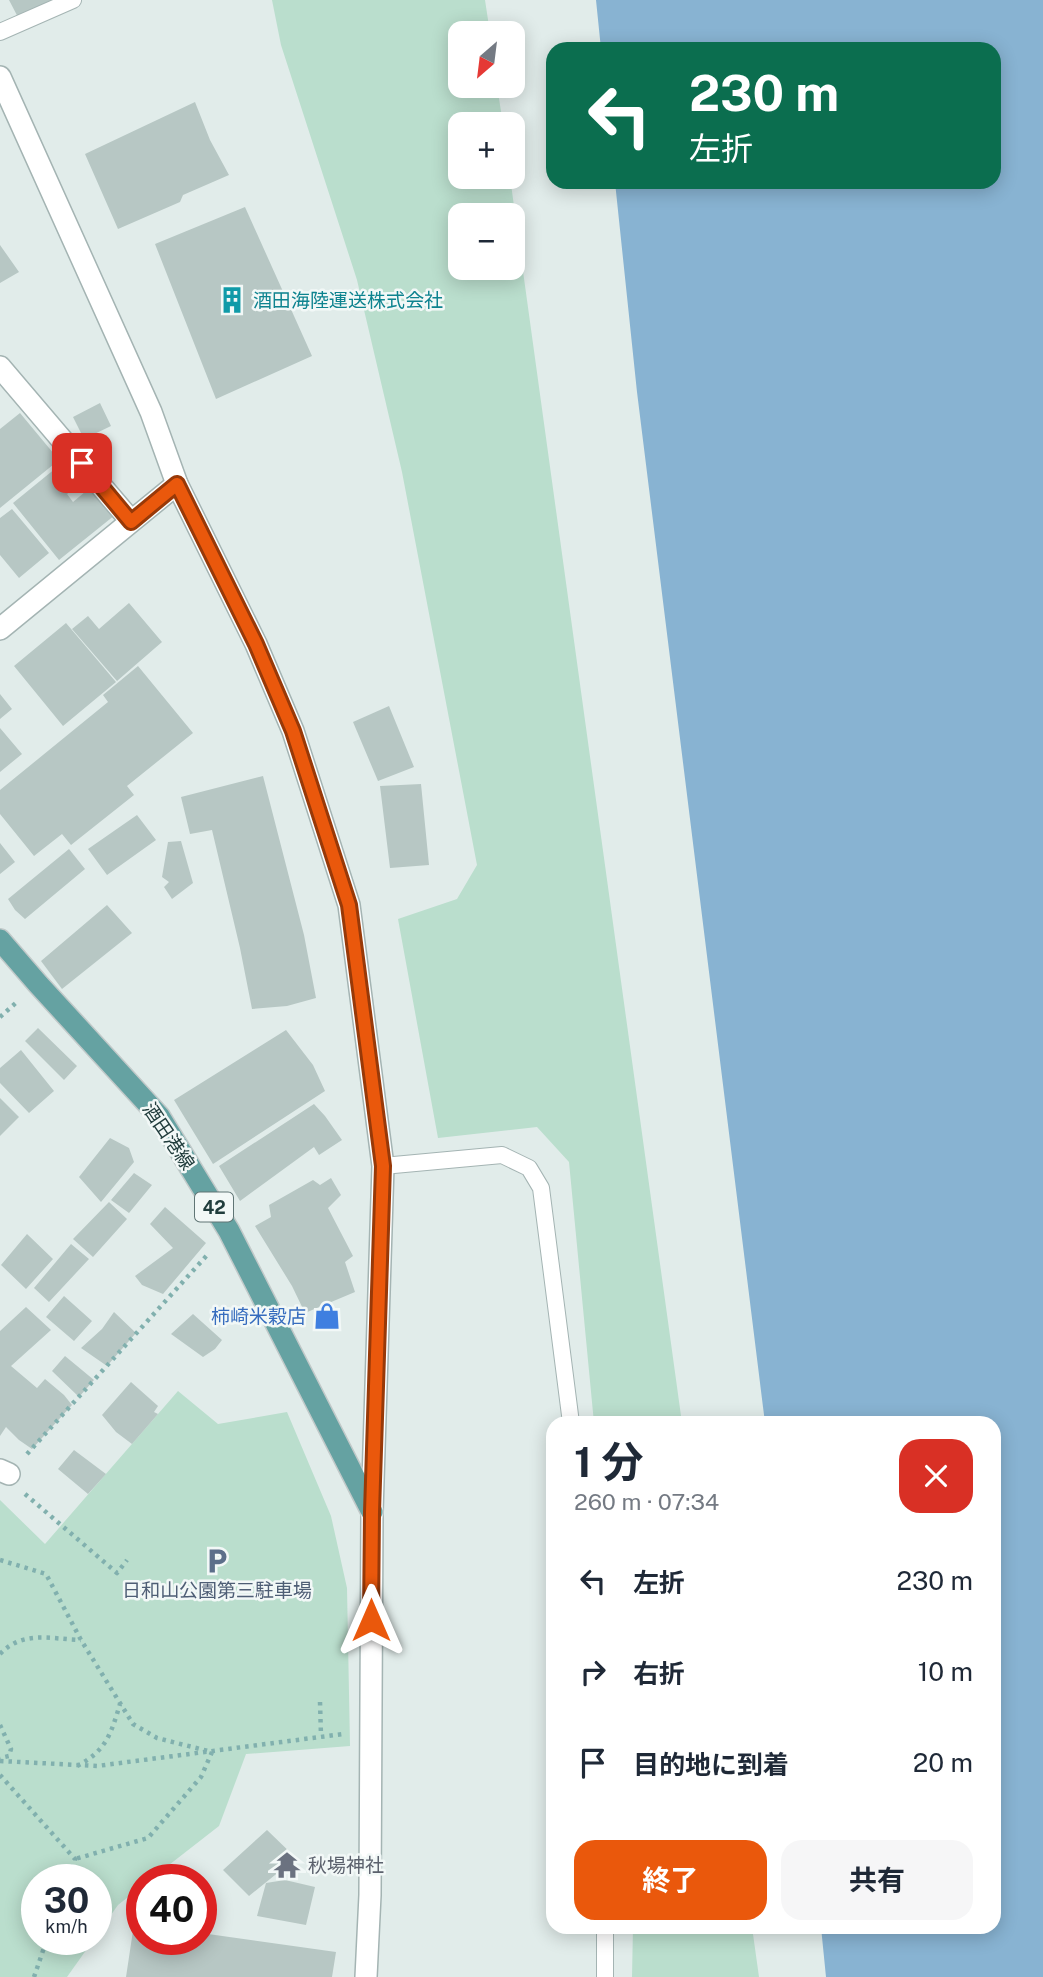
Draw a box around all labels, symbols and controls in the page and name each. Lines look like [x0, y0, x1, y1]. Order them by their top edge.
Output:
north arrow [448, 21, 525, 98]
map controls [448, 21, 525, 280]
text: 230 m [689, 64, 839, 122]
icon: left [574, 70, 665, 161]
button: + [448, 112, 525, 189]
text: 左折 [689, 130, 753, 167]
button: − [448, 203, 525, 280]
building icon: 酒田海陸運送株式会社 [217, 285, 247, 315]
place label: 酒田海陸運送株式会社 [253, 289, 443, 311]
pin [52, 433, 112, 493]
icon: arrive [63, 444, 101, 482]
street label: 酒田港線 [139, 1098, 199, 1174]
road number: 42 [195, 1192, 233, 1222]
shop icon: 柿崎米穀店 [312, 1301, 342, 1331]
place label: 柿崎米穀店 [211, 1305, 306, 1327]
text: 1 分 [574, 1437, 643, 1486]
button: close [899, 1439, 973, 1513]
text: 260 m · 07:34 [574, 1488, 719, 1515]
parking icon: 日和山公園第三駐車場 [202, 1546, 232, 1576]
icon: left [574, 1562, 612, 1600]
text: 230 m [897, 1565, 973, 1596]
text: 左折 [633, 1567, 685, 1598]
place label: 日和山公園第三駐車場 [122, 1579, 312, 1601]
position arrow [334, 1583, 408, 1657]
icon: right [574, 1653, 612, 1691]
text: 10 m [918, 1656, 973, 1687]
text: 右折 [633, 1658, 685, 1689]
icon: arrive [574, 1744, 612, 1782]
text: 20 m [913, 1747, 973, 1778]
text: 目的地に到着 [633, 1749, 789, 1780]
button: 終了 [574, 1840, 767, 1920]
button: 共有 [781, 1840, 973, 1920]
temple icon: 秋場神社 [272, 1850, 302, 1880]
place label: 秋場神社 [308, 1854, 384, 1876]
speed limit sign: 40 [126, 1864, 217, 1955]
text: 30 [44, 1880, 89, 1921]
text: km/h [45, 1916, 88, 1937]

